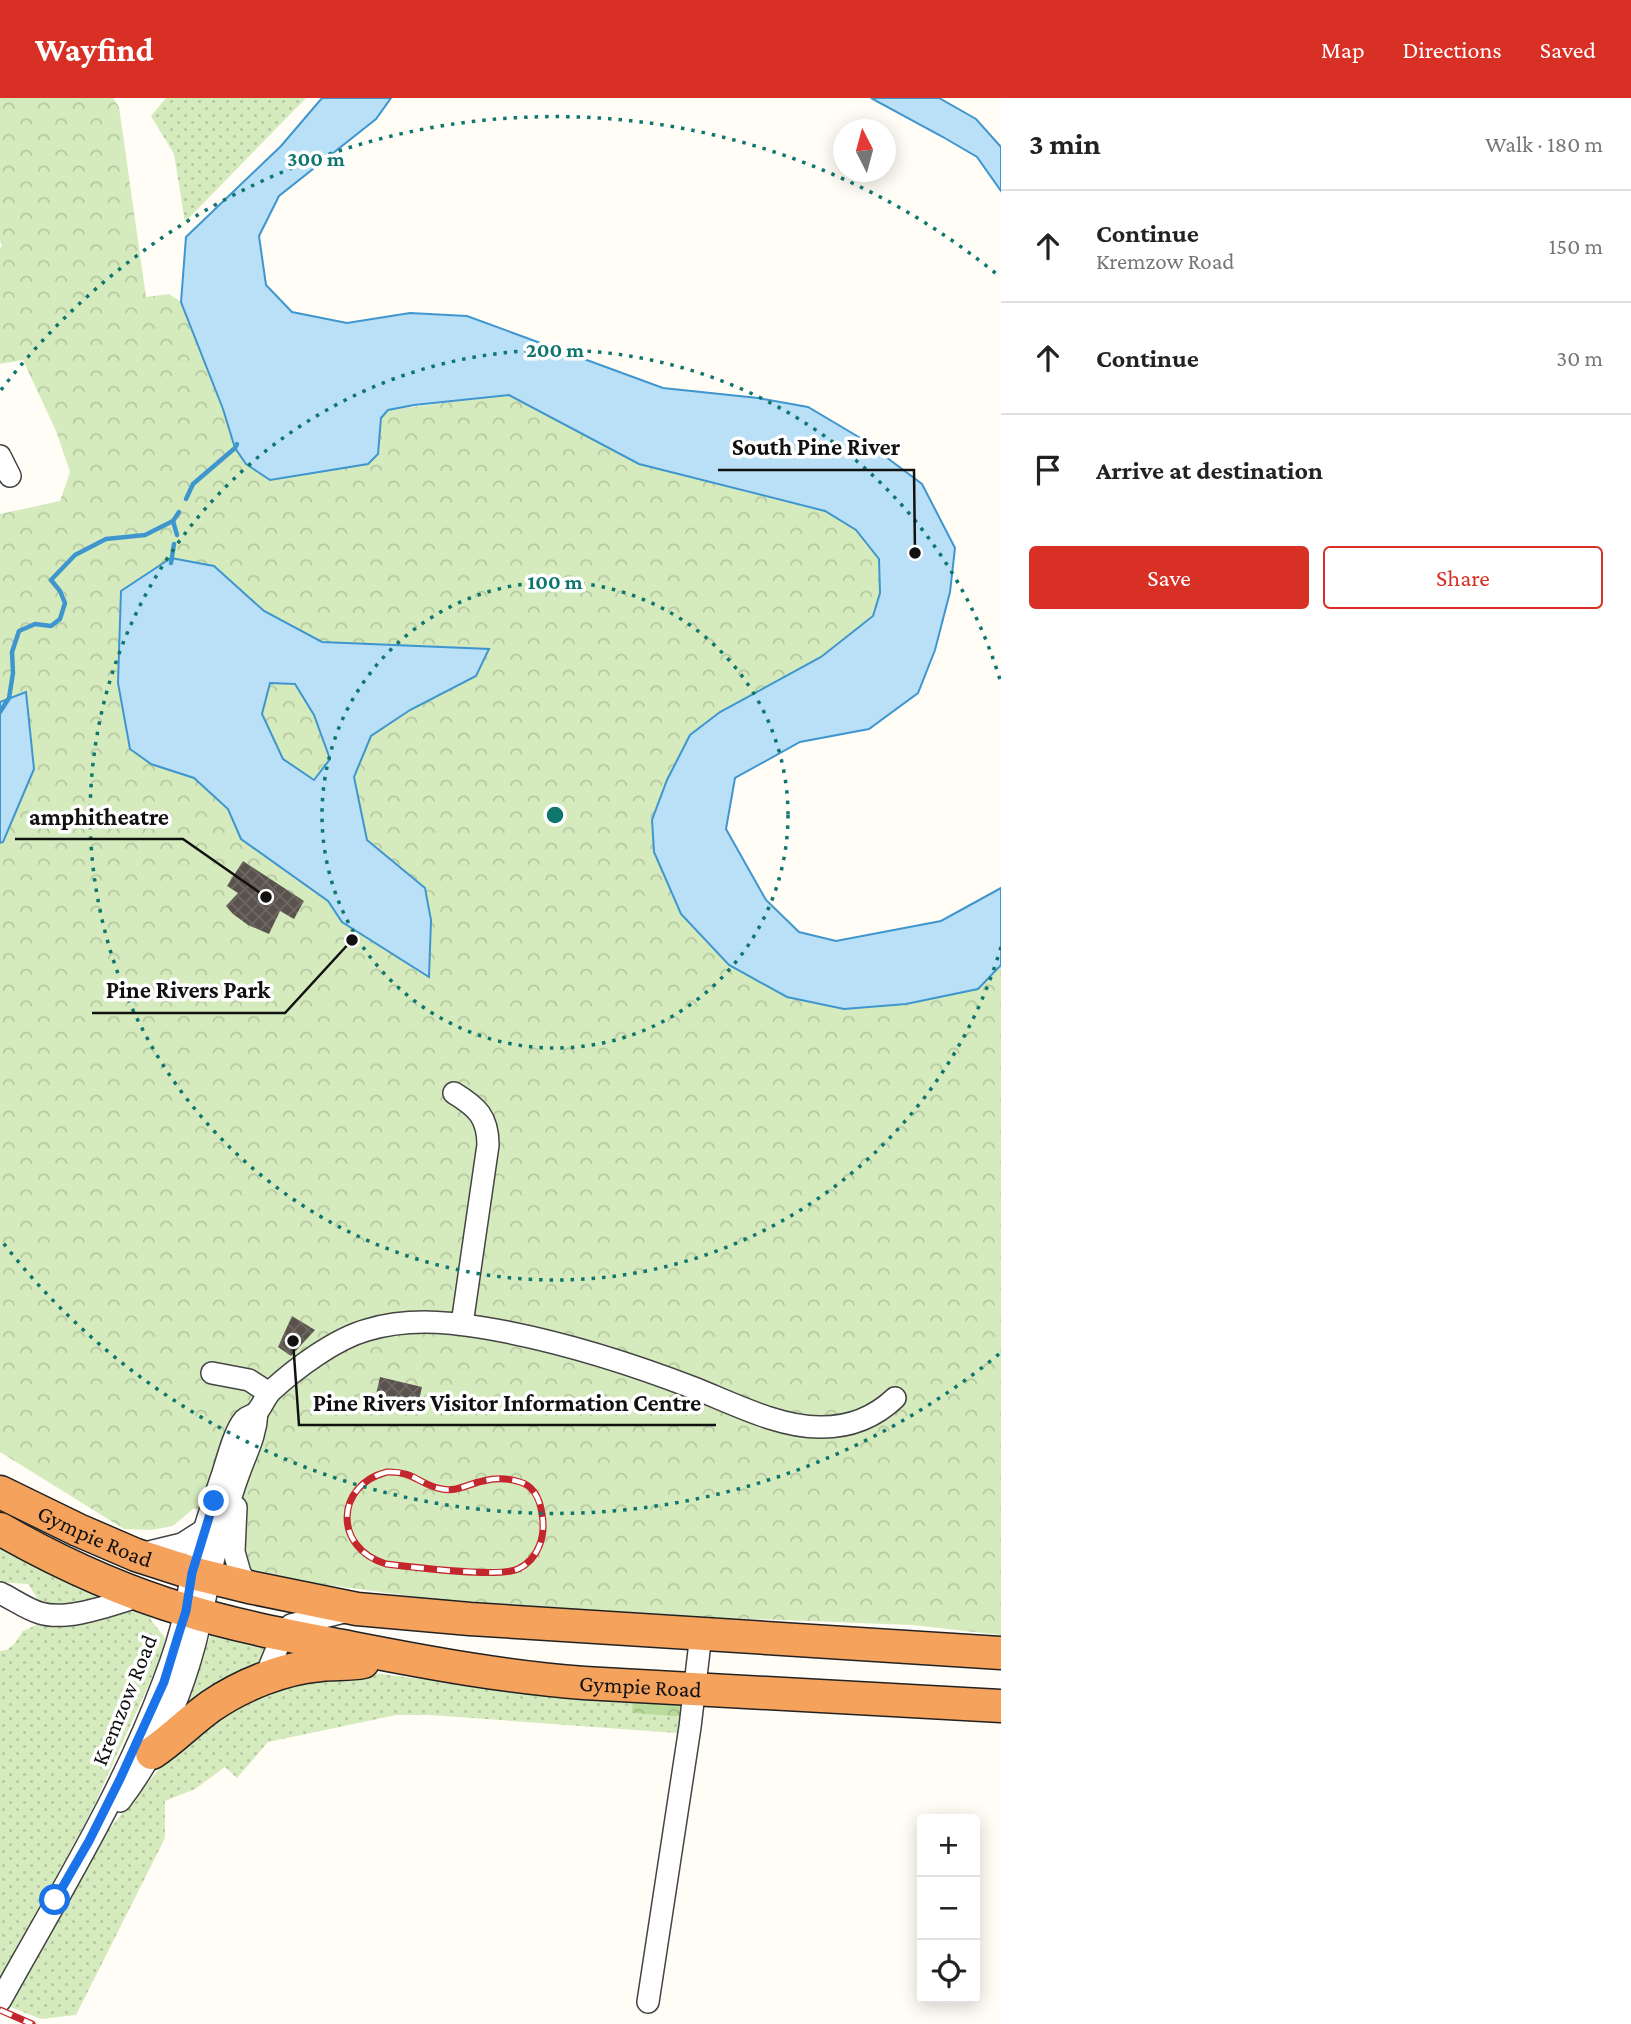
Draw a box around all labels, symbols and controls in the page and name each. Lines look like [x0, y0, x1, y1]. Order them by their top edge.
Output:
text: Wayfind [35, 31, 153, 68]
text: Map [1321, 36, 1365, 63]
text: Directions [1403, 36, 1502, 63]
text: Saved [1540, 36, 1596, 63]
north arrow [833, 119, 896, 182]
text: 3 min [1029, 127, 1101, 160]
text: Walk · 180 m [1485, 131, 1603, 157]
text: 300 m [287, 147, 345, 171]
text: Continue [1096, 219, 1199, 248]
icon: ahead [1029, 227, 1067, 265]
text: 150 m [1549, 233, 1603, 259]
text: Kremzow Road [1096, 248, 1234, 274]
text: 200 m [526, 338, 584, 362]
icon: ahead [1029, 339, 1067, 377]
text: Continue [1096, 344, 1199, 373]
text: 30 m [1556, 345, 1603, 371]
callout: South Pine River [718, 425, 914, 470]
text: South Pine River [732, 433, 901, 460]
icon: arrive [1029, 451, 1067, 489]
text: Arrive at destination [1096, 456, 1323, 485]
button: Save [1029, 546, 1309, 609]
button: Share [1323, 546, 1603, 609]
text: 100 m [527, 570, 583, 594]
callout: amphitheatre [15, 794, 183, 839]
text: amphitheatre [29, 803, 169, 830]
centre of rings [543, 803, 567, 827]
callout: Pine Rivers Park [92, 968, 285, 1013]
text: Pine Rivers Park [106, 976, 271, 1003]
callout: Pine Rivers Visitor Information Centre [299, 1380, 716, 1425]
text: Pine Rivers Visitor Information Centre [313, 1389, 701, 1416]
route end [198, 1485, 229, 1516]
street label: Gympie Road [34, 1499, 156, 1572]
street label: Kremzow Road [86, 1631, 162, 1769]
street label: Gympie Road [578, 1670, 702, 1702]
map controls [917, 1814, 980, 2003]
button: + [917, 1814, 980, 1877]
button: − [917, 1877, 980, 1940]
route start [39, 1884, 70, 1915]
button: locate [917, 1940, 980, 2003]

